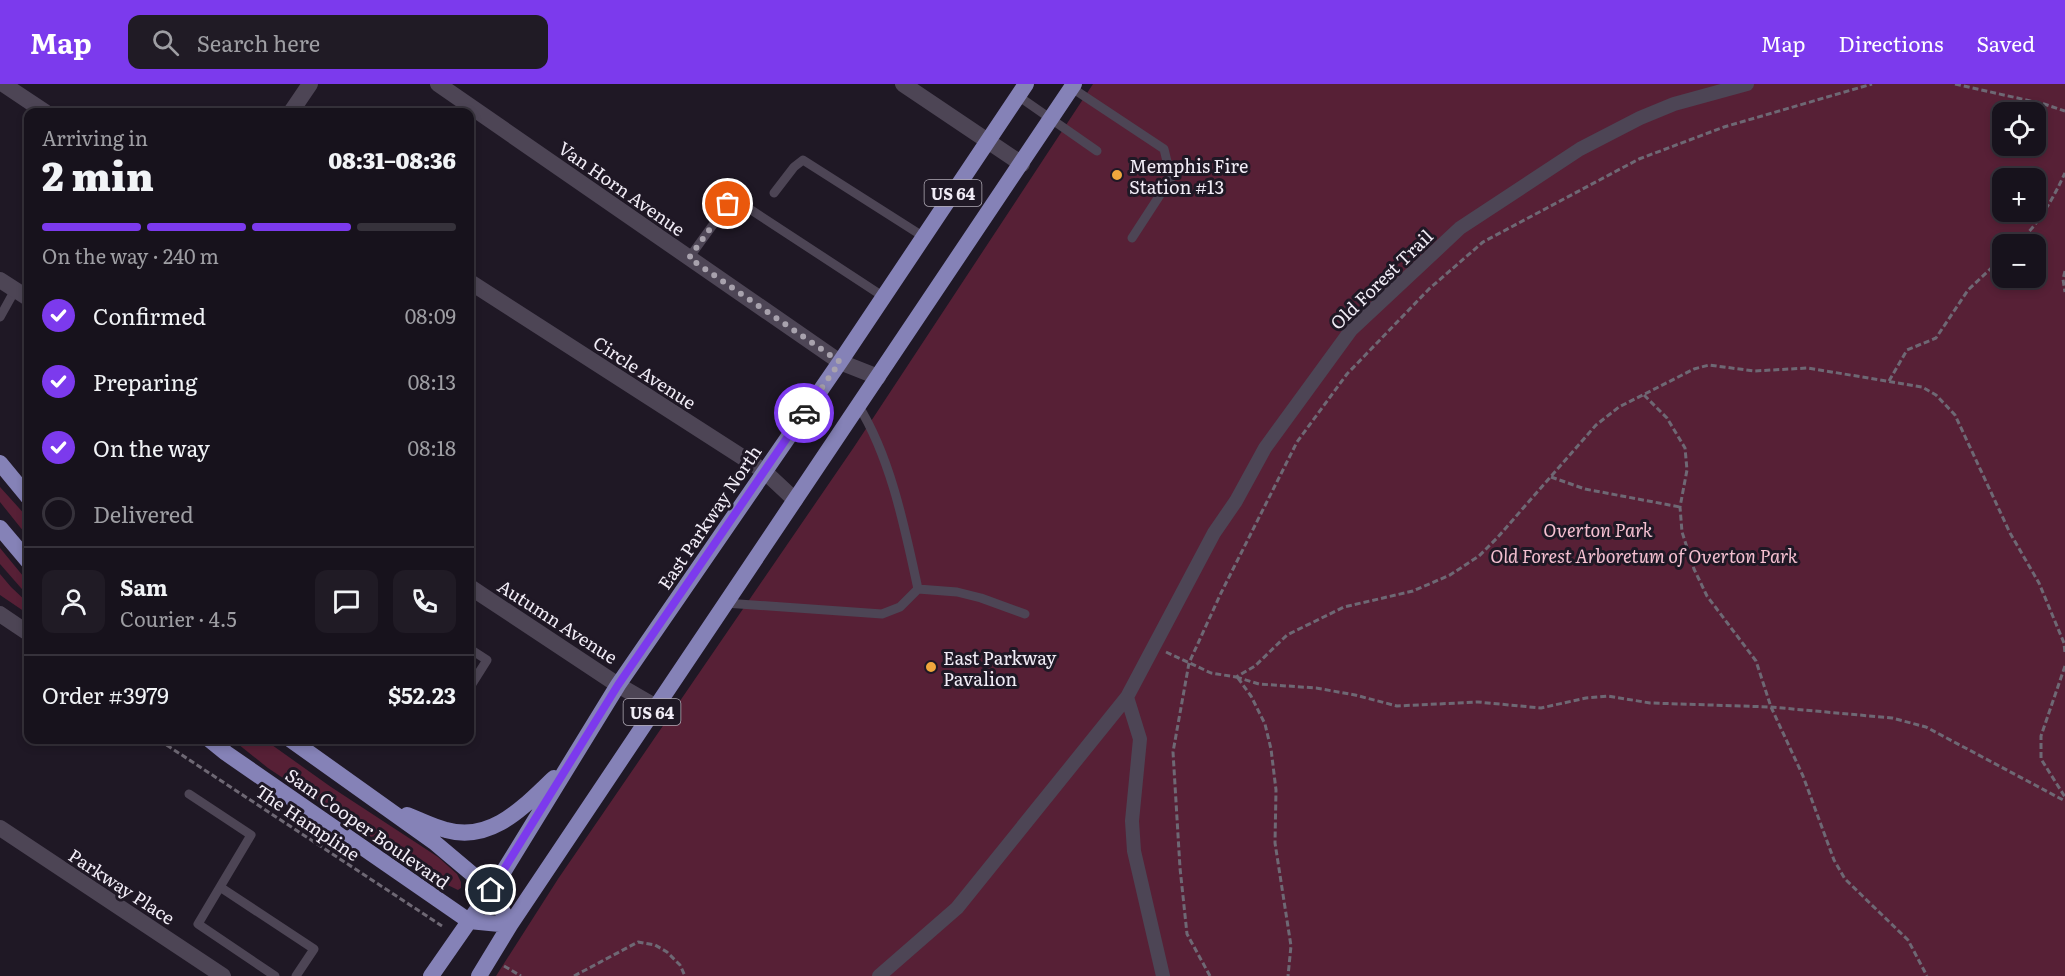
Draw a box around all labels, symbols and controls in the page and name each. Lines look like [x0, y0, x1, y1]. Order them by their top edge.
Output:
search box [128, 15, 548, 69]
text: Map [30, 21, 92, 63]
icon: search [149, 26, 182, 59]
text: Search here [197, 26, 320, 59]
text: Map [1761, 27, 1806, 58]
text: Directions [1839, 27, 1944, 58]
text: Saved [1977, 27, 2035, 58]
map controls [1992, 102, 2046, 288]
button: locate [1992, 102, 2046, 156]
text: Arriving in [42, 122, 148, 152]
street label: Van Horn Avenue [553, 134, 691, 242]
text: 08:31–08:36 [328, 143, 456, 176]
text: 2 min [42, 145, 154, 203]
place label: Memphis Fire Station #13 [1129, 152, 1248, 200]
marker: Memphis Fire Station #13 [1110, 168, 1124, 182]
button: + [1992, 168, 2046, 222]
pin [702, 178, 753, 229]
road number: US 64 [924, 180, 982, 206]
icon: bag [711, 187, 744, 220]
street label: Old Forest Trail [1323, 223, 1439, 335]
button: − [1992, 234, 2046, 288]
text: On the way · 240 m [42, 240, 219, 270]
icon: check [42, 299, 75, 332]
text: Confirmed [93, 299, 206, 332]
text: 08:09 [405, 300, 456, 330]
street label: Circle Avenue [588, 329, 702, 415]
icon: check [42, 365, 75, 398]
text: Preparing [93, 365, 197, 398]
text: 08:13 [408, 366, 456, 396]
courier [774, 383, 834, 443]
icon: car [788, 397, 821, 430]
icon: check [42, 431, 75, 464]
text: On the way [93, 431, 210, 464]
text: 08:18 [408, 432, 456, 462]
street label: East Parkway North [650, 439, 768, 595]
text: Delivered [93, 497, 194, 530]
park label: Overton Park [1543, 516, 1653, 543]
park label: Old Forest Arboretum of Overton Park [1490, 542, 1798, 569]
button: person [42, 570, 105, 633]
text: Sam [120, 570, 168, 603]
button: chat [315, 570, 378, 633]
button: phone [393, 570, 456, 633]
street label: Autumn Avenue [493, 572, 623, 670]
text: Courier · 4.5 [120, 603, 237, 633]
place label: East Parkway Pavalion [943, 644, 1057, 692]
marker: East Parkway Pavalion [924, 660, 938, 674]
text: Order #3979 [42, 678, 169, 711]
text: $52.23 [388, 678, 456, 711]
road number: US 64 [624, 699, 680, 725]
street label: Sam Cooper Boulevard [280, 761, 456, 895]
street label: The Hampline [250, 777, 366, 867]
street label: Parkway Place [64, 841, 180, 931]
pin [465, 864, 516, 915]
icon: home [474, 873, 507, 906]

